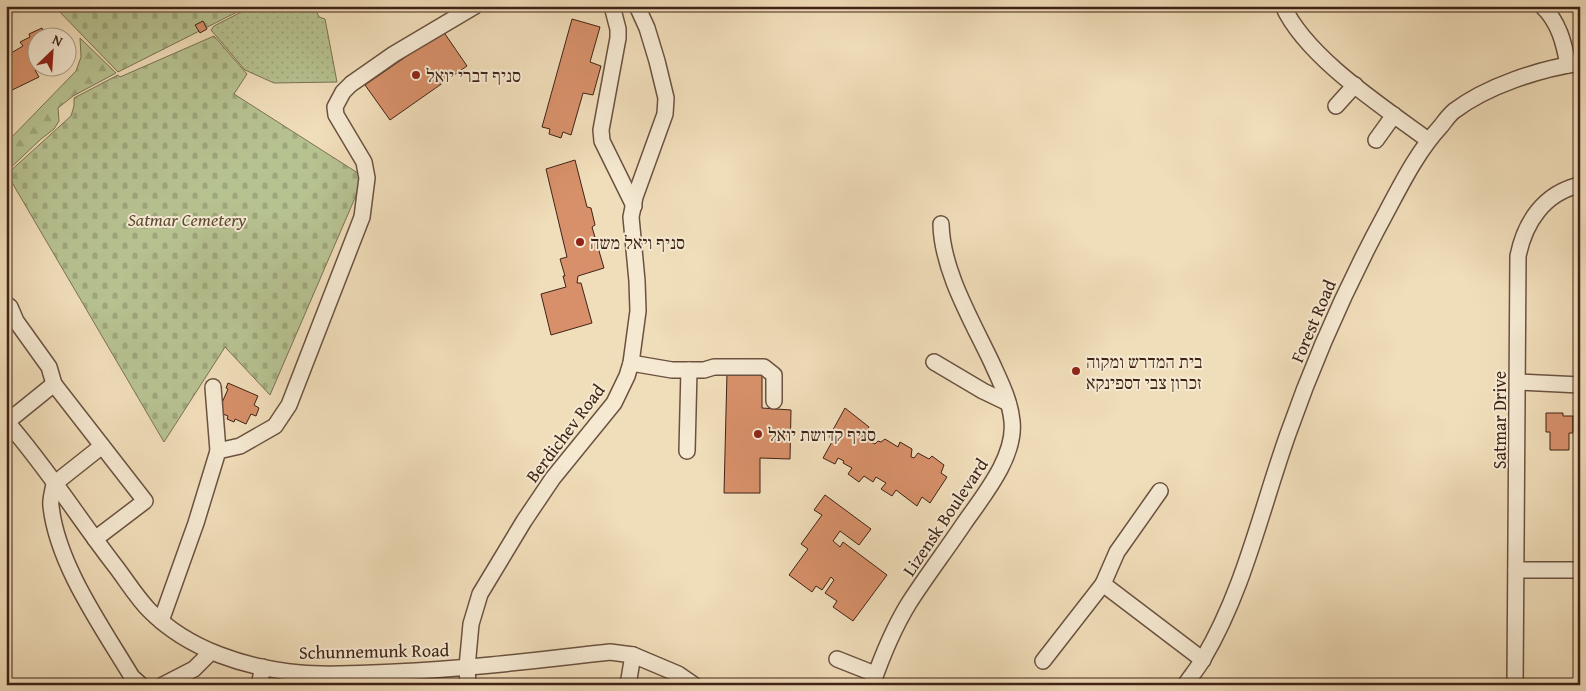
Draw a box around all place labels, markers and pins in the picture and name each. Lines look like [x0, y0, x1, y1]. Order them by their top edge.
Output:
place label: סניף דברי יואל [426, 62, 521, 89]
marker: סניף דברי יואל [410, 69, 422, 81]
place label: סניף ויאל משה [590, 229, 685, 256]
marker: סניף ויאל משה [574, 236, 586, 248]
place label: בית המדרש ומקוה זכרון צבי דספינקא [1086, 348, 1203, 396]
marker: בית המדרש ומקוה זכרון צבי דספינקא [1070, 365, 1082, 377]
place label: סניף קדושת יואל [768, 421, 876, 448]
marker: סניף קדושת יואל [752, 428, 764, 440]

